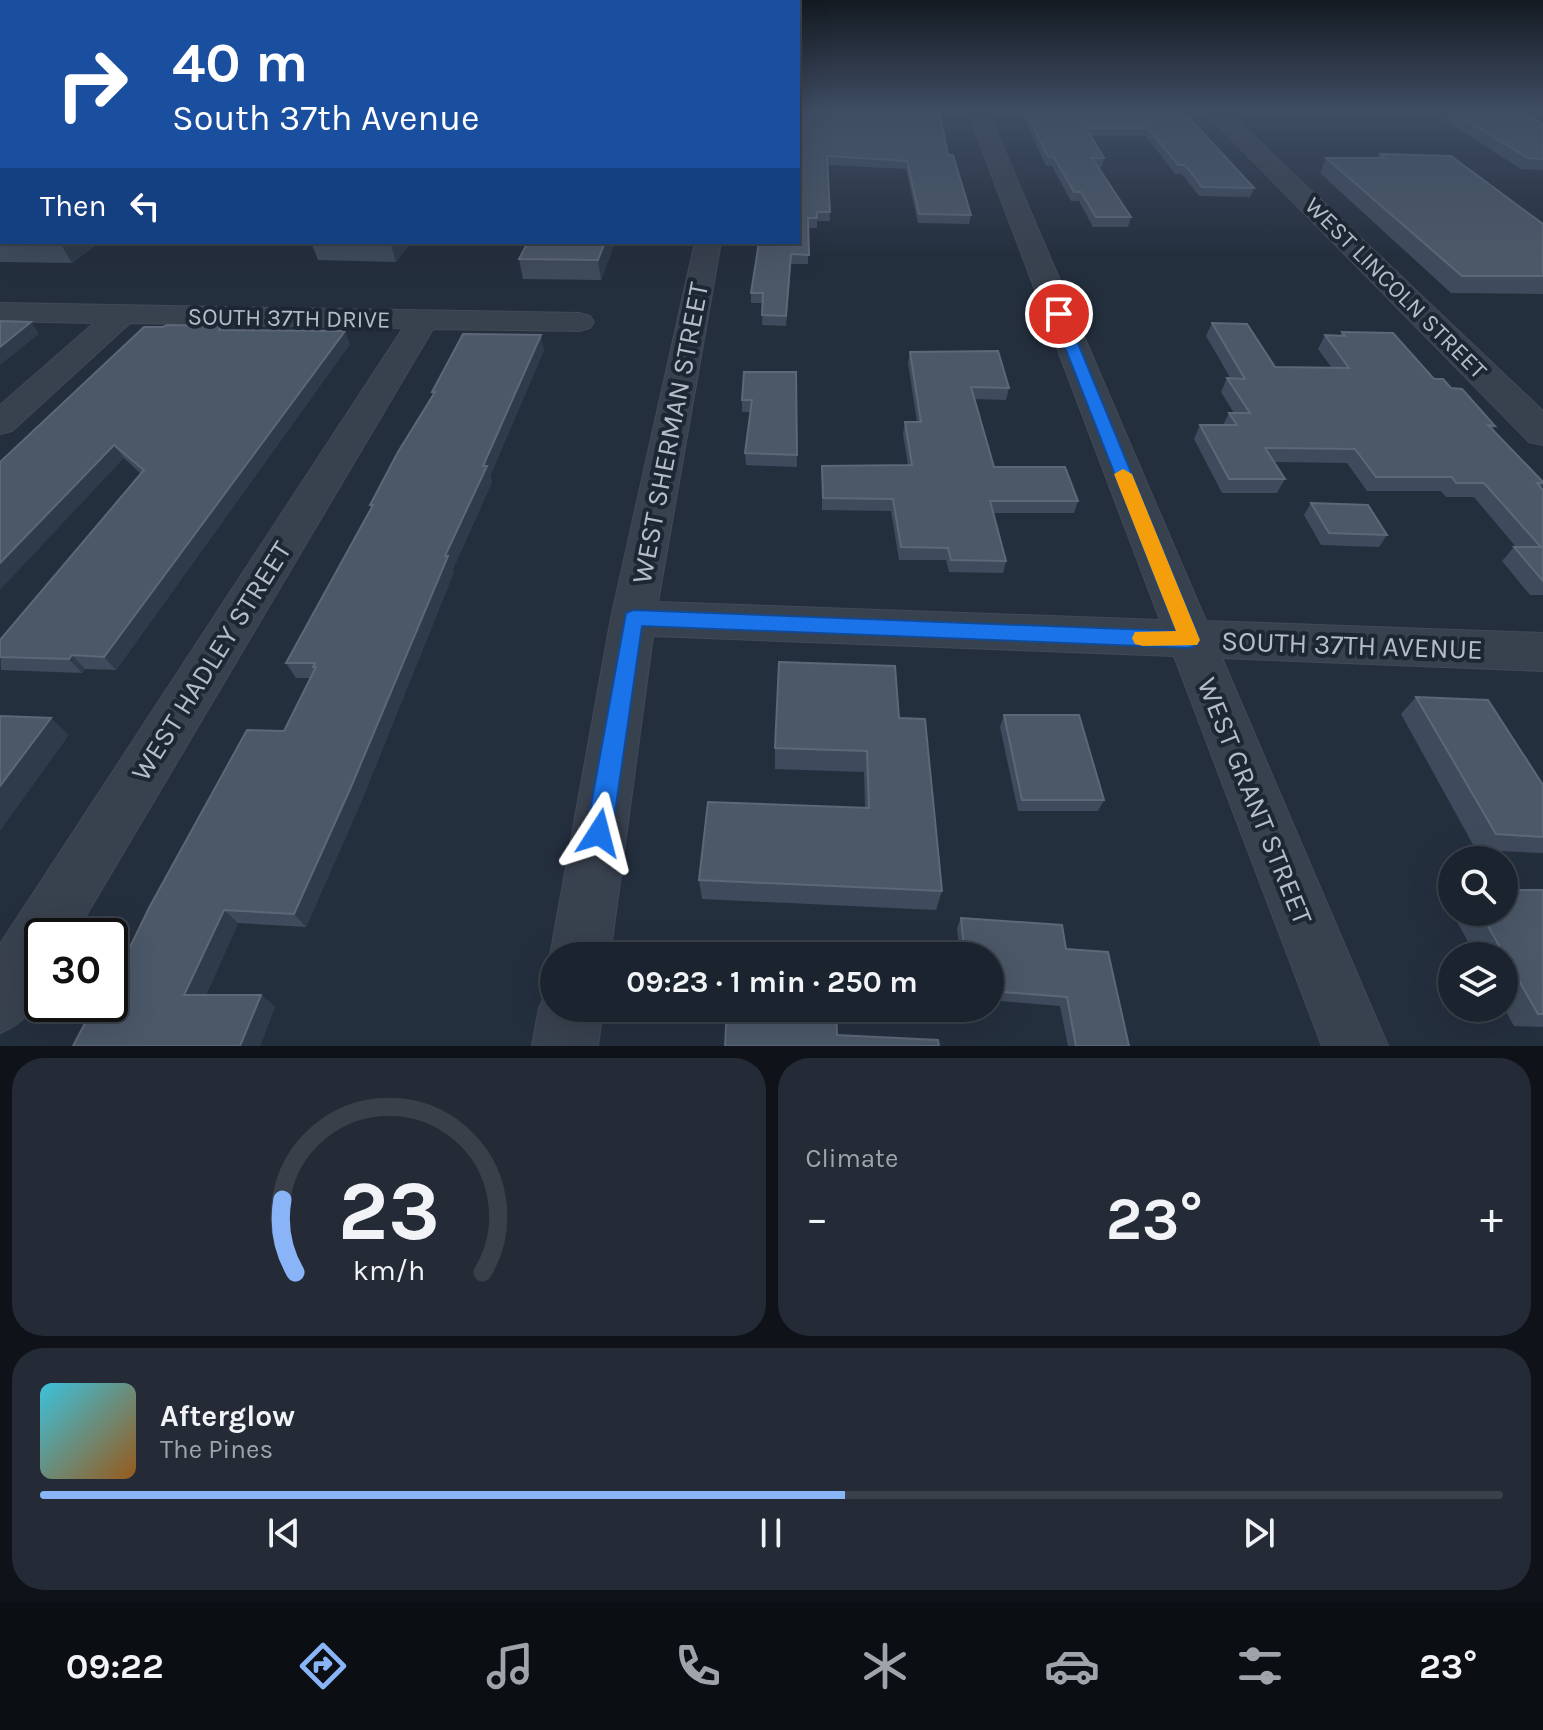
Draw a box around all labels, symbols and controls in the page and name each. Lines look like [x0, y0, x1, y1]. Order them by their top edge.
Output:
text: 40 m [172, 30, 308, 95]
icon: right [40, 32, 144, 136]
text: South 37th Avenue [172, 97, 480, 139]
icon: left [123, 184, 167, 228]
text: Then [40, 188, 107, 224]
street label: WEST LINCOLN STREET [1299, 191, 1493, 385]
street label: WEST SHERMAN STREET [625, 280, 715, 586]
pin [1025, 280, 1093, 348]
icon: arrive [1037, 292, 1081, 336]
street label: SOUTH 37TH DRIVE [187, 302, 391, 334]
street label: WEST HADLEY STREET [124, 535, 298, 787]
street label: SOUTH 37TH AVENUE [1221, 624, 1483, 666]
street label: WEST GRANT STREET [1190, 673, 1320, 929]
position arrow [557, 791, 641, 875]
map controls [1438, 846, 1518, 1022]
button: search [1438, 846, 1518, 926]
speed limit sign: 30 [24, 918, 128, 1022]
button: layers [1438, 942, 1518, 1022]
text: 09:23 · 1 min · 250 m [626, 964, 918, 1000]
text: Climate [806, 1143, 898, 1174]
text: 23 [338, 1163, 440, 1260]
text: 23° [1106, 1184, 1203, 1254]
text: − [806, 1193, 829, 1244]
text: + [1480, 1193, 1503, 1244]
text: km/h [353, 1254, 425, 1287]
text: Afterglow [160, 1398, 295, 1434]
text: The Pines [160, 1434, 273, 1465]
icon: previous [262, 1511, 306, 1555]
icon: pause [749, 1511, 793, 1555]
icon: next [1237, 1511, 1281, 1555]
icon: directions [295, 1638, 351, 1694]
icon: music [482, 1638, 538, 1694]
icon: phone [670, 1638, 726, 1694]
icon: climate [857, 1638, 913, 1694]
icon: car [1044, 1638, 1100, 1694]
icon: filters [1232, 1638, 1288, 1694]
text: 09:22 [66, 1645, 164, 1687]
text: 23° [1419, 1645, 1477, 1687]

